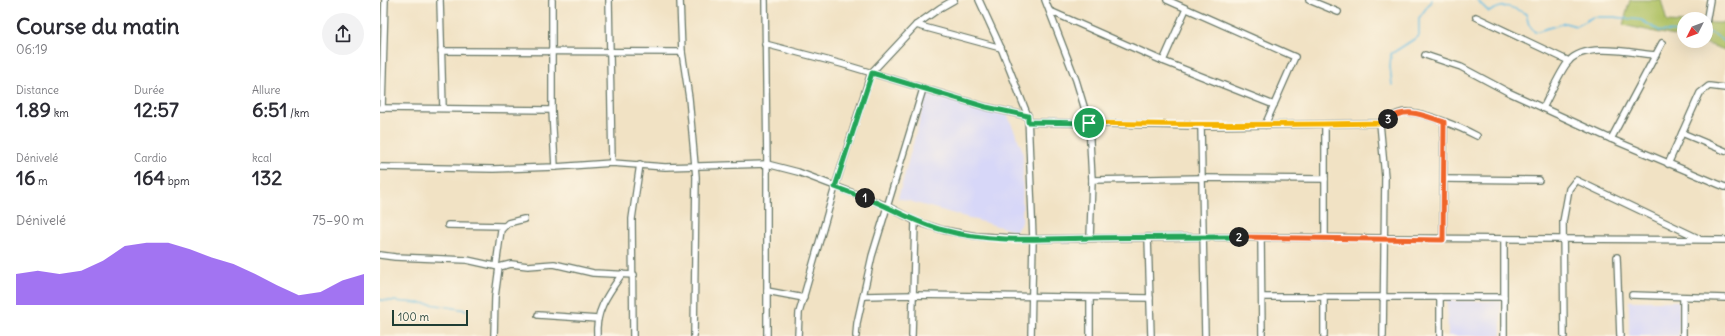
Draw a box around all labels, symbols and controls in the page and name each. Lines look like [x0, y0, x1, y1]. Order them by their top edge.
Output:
text: Course du matin [16, 12, 180, 40]
north arrow [1677, 12, 1713, 48]
map controls [1677, 12, 1713, 48]
button: share [322, 13, 364, 55]
text: 06:19 [16, 41, 48, 58]
text: Distance [16, 83, 59, 97]
text: Durée [134, 83, 164, 97]
text: Allure [252, 83, 281, 97]
text: 1.89 [16, 97, 51, 122]
text: 12:57 [134, 97, 179, 122]
text: 6:51 [252, 97, 288, 122]
text: km [51, 106, 69, 120]
text: /km [288, 106, 309, 120]
pin [1072, 106, 1106, 140]
pin: 3 [1378, 109, 1398, 129]
icon: arrive [1078, 112, 1100, 134]
text: 3 [1385, 112, 1391, 126]
text: Dénivelé [16, 151, 58, 165]
text: Cardio [134, 151, 167, 165]
text: kcal [252, 151, 272, 165]
text: 16 [16, 165, 35, 190]
text: 164 [134, 165, 165, 190]
text: 132 [252, 165, 282, 190]
text: m [35, 174, 48, 188]
text: bpm [165, 174, 190, 188]
pin: 1 [855, 188, 875, 208]
text: 1 [863, 191, 867, 205]
text: Dénivelé [16, 212, 66, 229]
text: 75–90 m [312, 212, 364, 229]
pin: 2 [1229, 227, 1249, 247]
text: 2 [1236, 230, 1242, 244]
scale bar [392, 308, 468, 327]
text: 100 m [398, 310, 429, 324]

